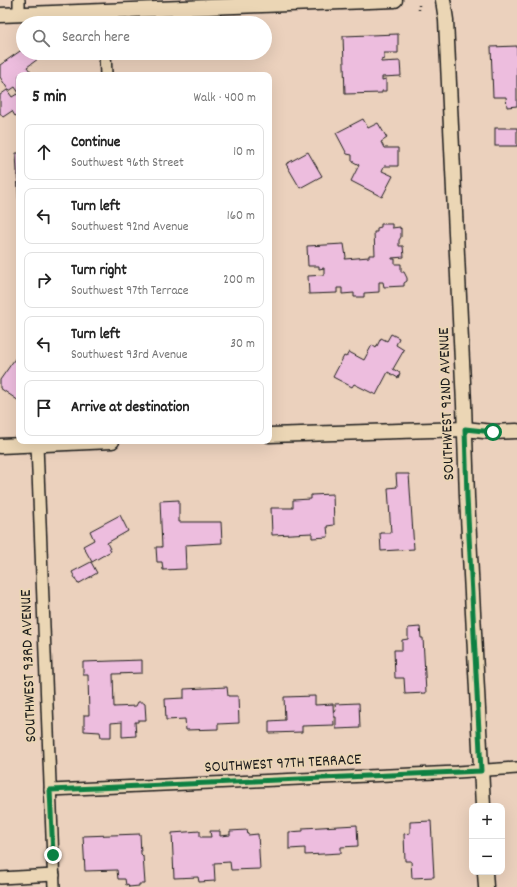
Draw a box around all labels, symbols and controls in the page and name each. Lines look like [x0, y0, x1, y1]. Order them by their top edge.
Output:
search box [16, 16, 272, 60]
icon: search [30, 27, 52, 49]
text: Search here [62, 27, 130, 49]
text: 5 min [32, 86, 66, 110]
text: Walk · 400 m [194, 89, 256, 108]
text: Continue [71, 132, 120, 154]
icon: ahead [33, 141, 55, 163]
text: 10 m [233, 143, 255, 162]
text: Southwest 96th Street [71, 154, 184, 173]
text: Turn left [71, 196, 120, 218]
icon: left [33, 205, 55, 227]
text: 160 m [227, 207, 255, 226]
text: Southwest 92nd Avenue [71, 218, 189, 237]
text: Turn right [71, 260, 127, 282]
icon: right [33, 269, 55, 291]
text: 200 m [223, 271, 255, 290]
text: Southwest 97th Terrace [71, 282, 188, 301]
text: Turn left [71, 324, 120, 346]
street label: SOUTHWEST 92ND AVENUE [433, 326, 461, 481]
icon: left [33, 333, 55, 355]
text: 30 m [230, 335, 255, 354]
text: Southwest 93rd Avenue [71, 346, 187, 365]
icon: arrive [33, 397, 55, 419]
text: Arrive at destination [71, 397, 189, 419]
route start [484, 423, 502, 441]
street label: SOUTHWEST 93RD AVENUE [15, 588, 43, 743]
street label: SOUTHWEST 97TH TERRACE [204, 748, 363, 780]
map controls [469, 803, 505, 875]
button: + [469, 803, 505, 839]
button: − [469, 839, 505, 875]
route end [44, 846, 62, 864]

